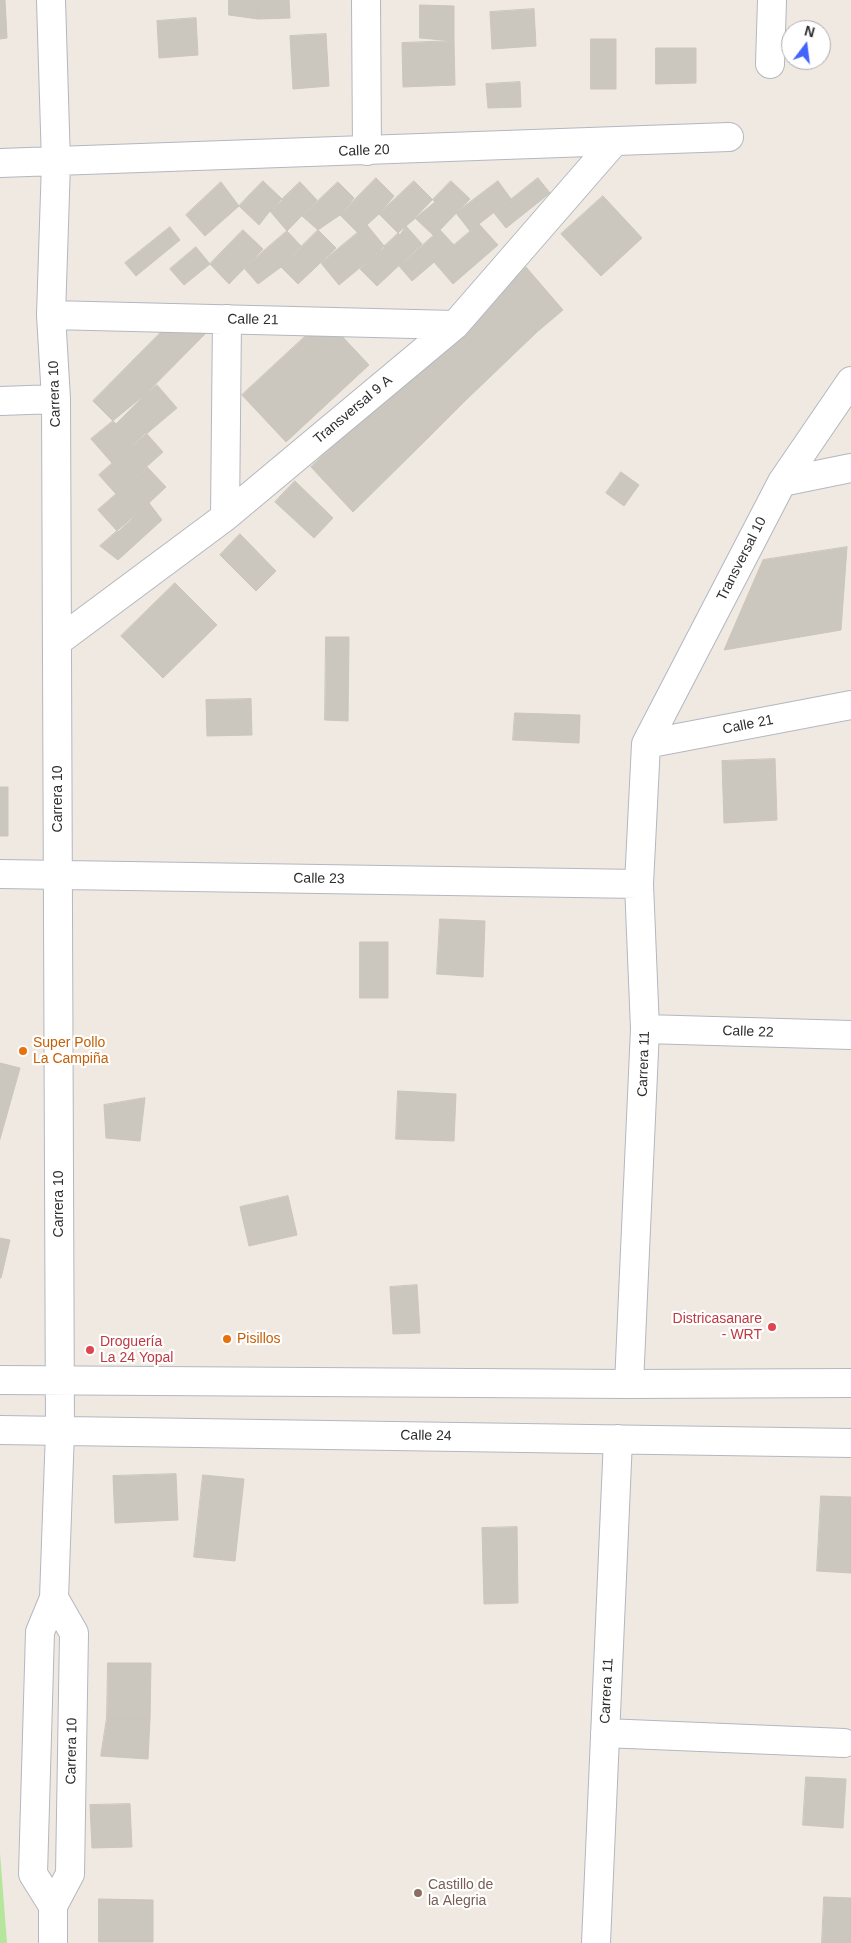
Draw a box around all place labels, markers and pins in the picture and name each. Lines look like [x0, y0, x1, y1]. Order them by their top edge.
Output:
place label: Super Pollo La Campiña [33, 1035, 108, 1068]
marker: Super Pollo La Campiña [17, 1045, 29, 1057]
place label: Districasanare - WRT [673, 1311, 762, 1344]
marker: Districasanare - WRT [766, 1321, 778, 1333]
place label: Pisillos [237, 1331, 281, 1347]
marker: Pisillos [221, 1333, 233, 1345]
place label: Droguería La 24 Yopal [100, 1334, 173, 1366]
marker: Droguería La 24 Yopal [84, 1344, 96, 1356]
place label: Castillo de la Alegria [428, 1877, 493, 1910]
marker: Castillo de la Alegria [412, 1887, 424, 1899]

